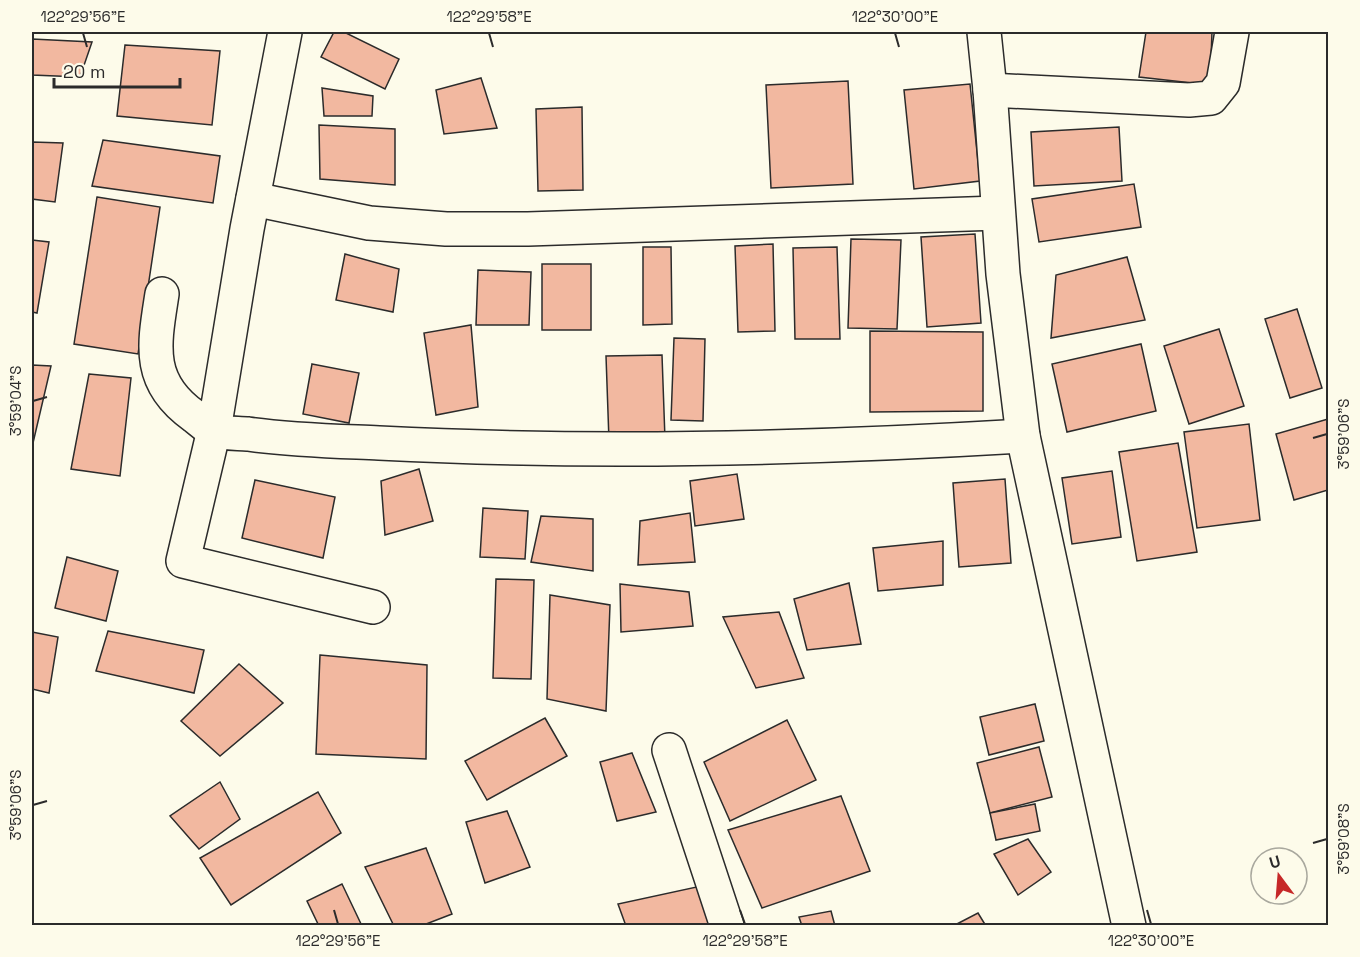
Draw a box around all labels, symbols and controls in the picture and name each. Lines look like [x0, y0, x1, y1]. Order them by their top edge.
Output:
text: 122°29'56"E [40, 7, 126, 26]
text: 122°29'58"E [446, 7, 532, 26]
text: 122°30'00"E [852, 7, 938, 26]
scale bar [54, 51, 180, 89]
text: 20 m [63, 60, 106, 83]
text: 3°59'04"S [6, 366, 25, 436]
text: 3°59'06"S [1334, 398, 1353, 470]
text: 3°59'06"S [6, 769, 25, 841]
text: 3°59'08"S [1334, 803, 1353, 875]
north arrow [1249, 846, 1309, 906]
text: U [1267, 850, 1283, 874]
text: 122°29'56"E [295, 931, 381, 950]
text: 122°29'58"E [702, 931, 788, 950]
text: 122°30'00"E [1108, 931, 1194, 950]

